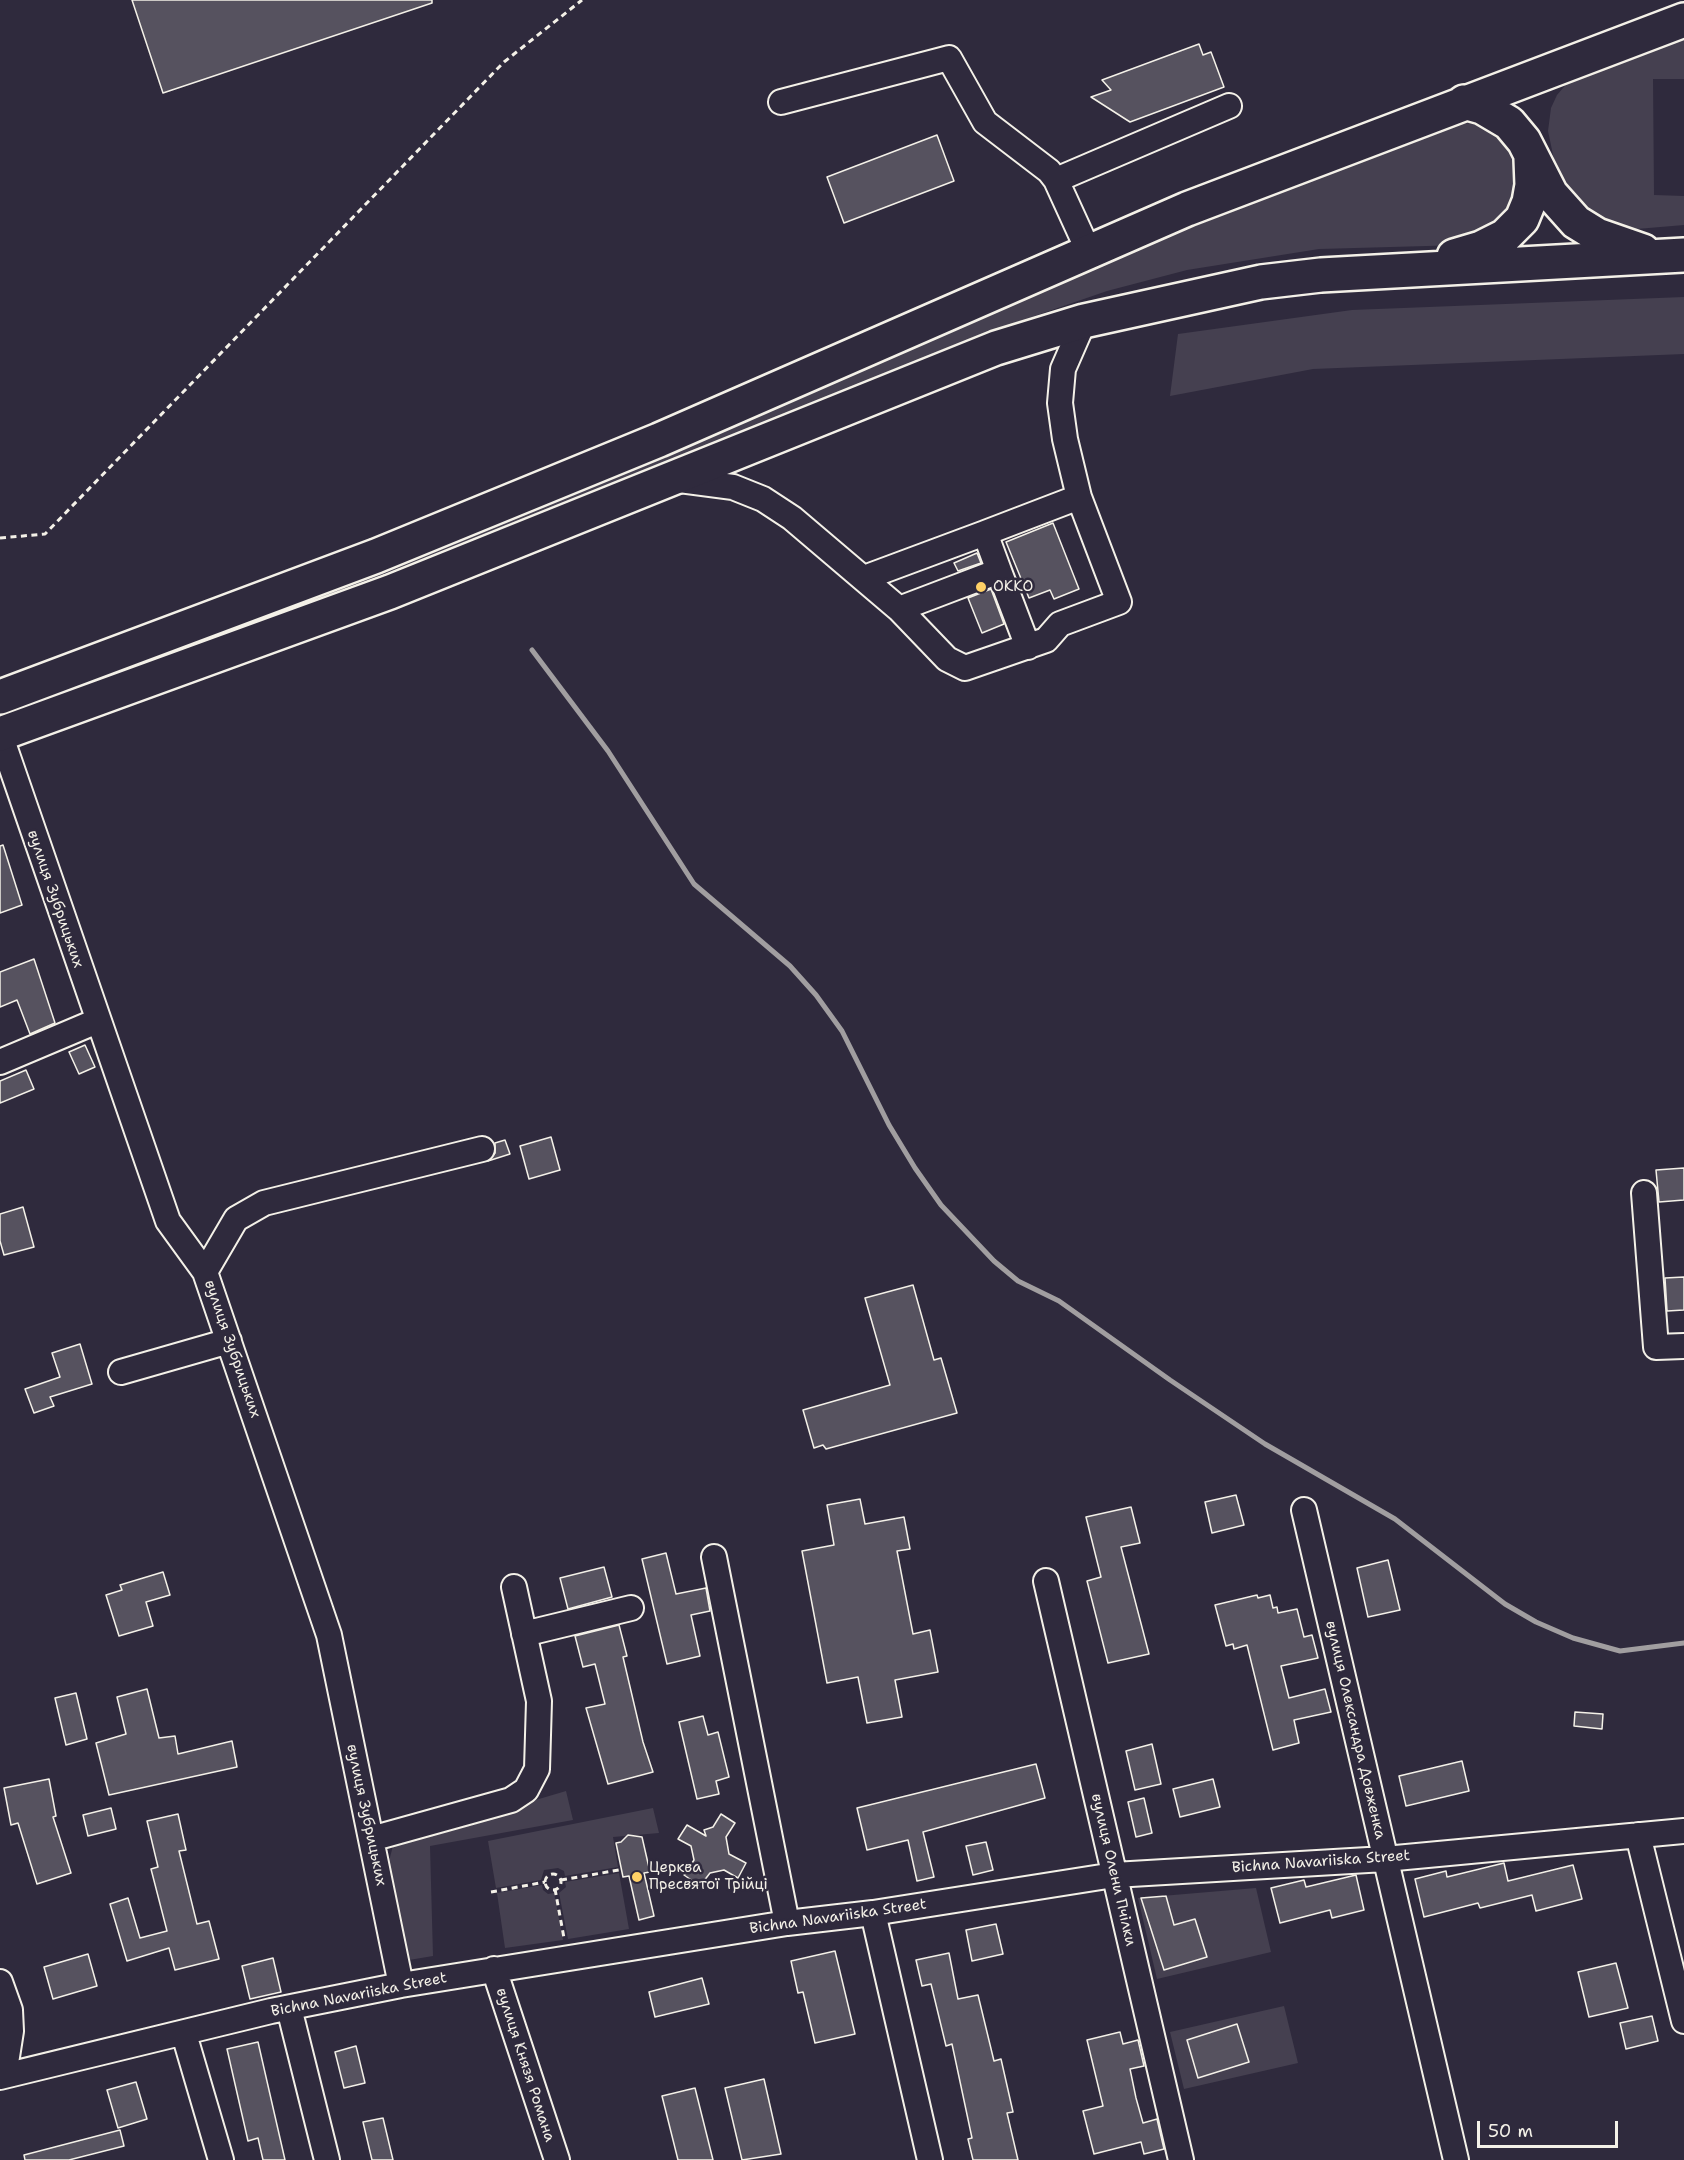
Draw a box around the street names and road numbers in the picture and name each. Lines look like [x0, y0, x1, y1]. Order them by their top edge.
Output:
street label: вулиця Зубрицьких [23, 828, 87, 970]
street label: вулиця Зубрицьких [200, 1278, 264, 1420]
street label: вулиця Олександра Довженка [1321, 1619, 1389, 1841]
street label: вулиця Зубрицьких [342, 1743, 390, 1887]
street label: вулиця Олени Пчілки [1087, 1792, 1139, 1948]
street label: Bichna Navariiska Street [1231, 1847, 1411, 1877]
street label: Bichna Navariiska Street [748, 1896, 928, 1938]
street label: Bichna Navariiska Street [270, 1969, 448, 2021]
street label: вулиця Князя Романа [492, 1986, 558, 2144]

